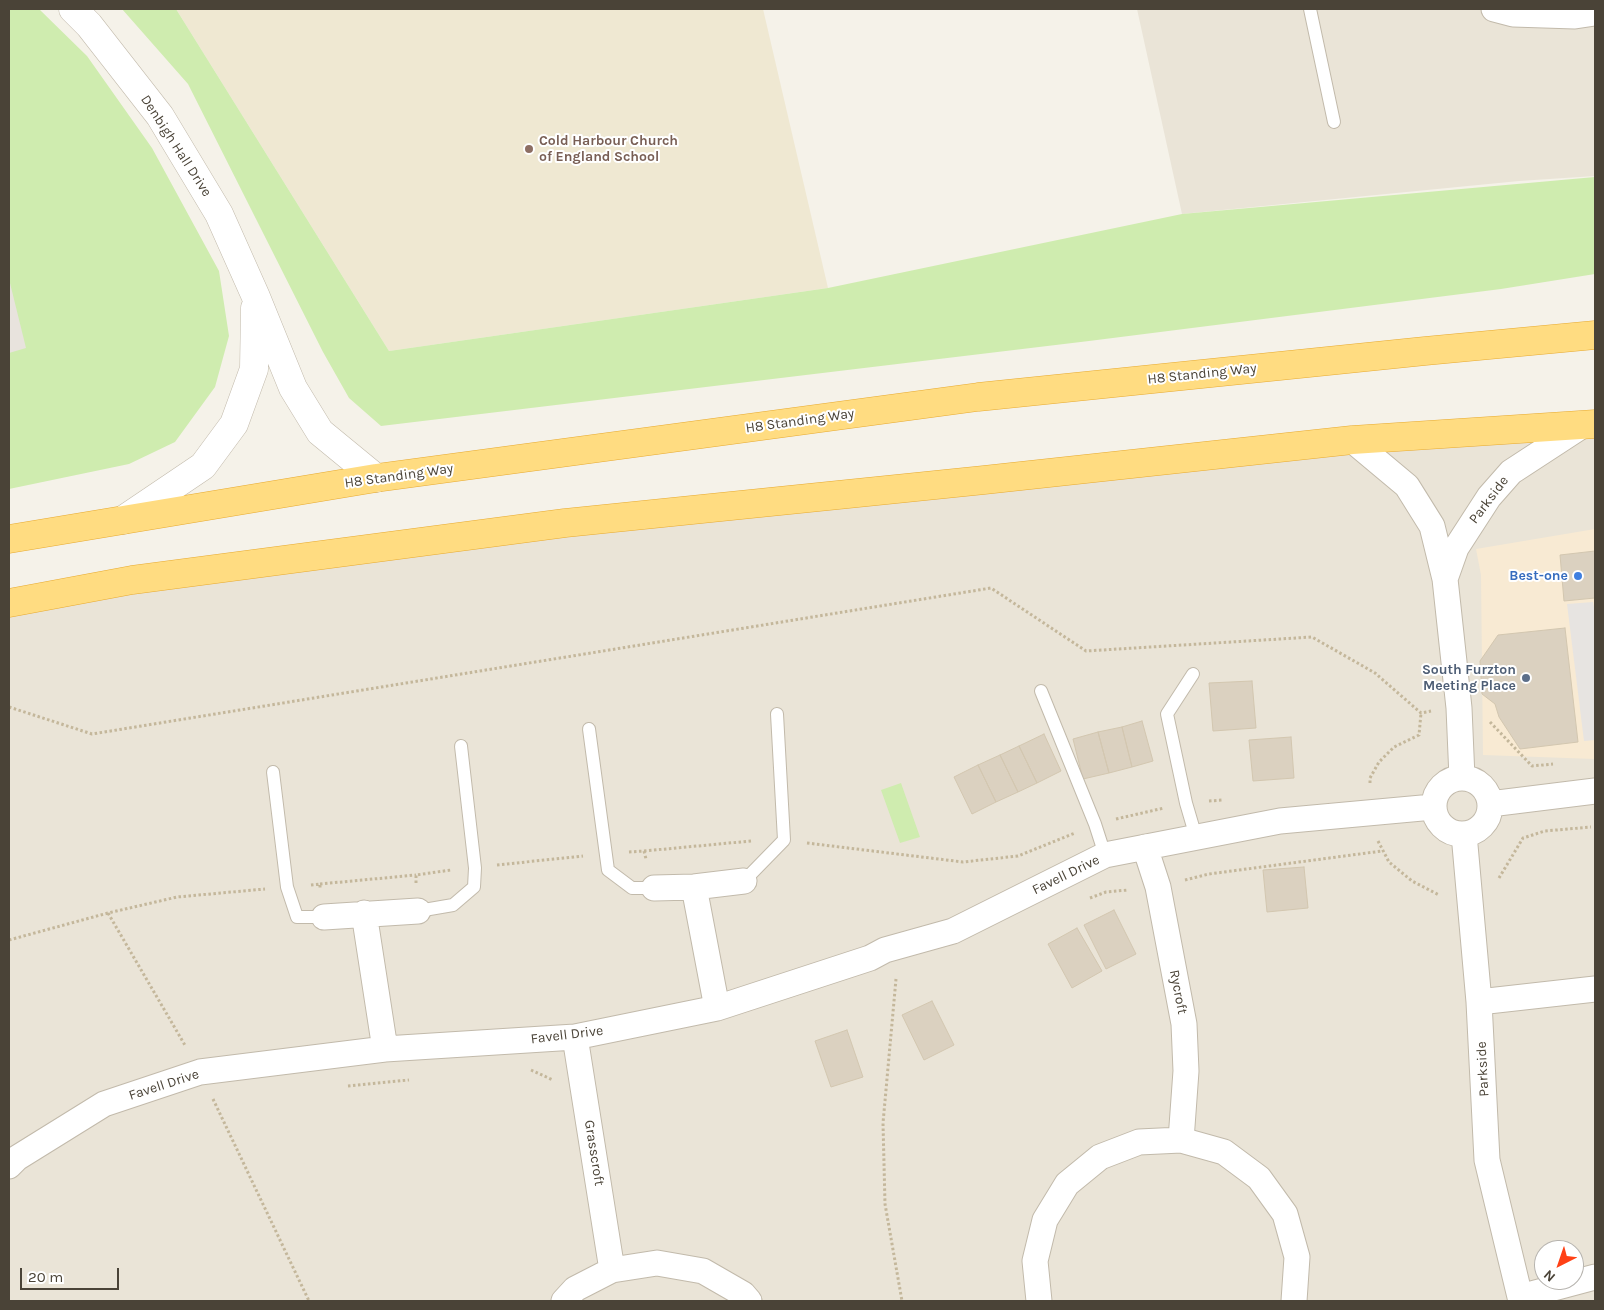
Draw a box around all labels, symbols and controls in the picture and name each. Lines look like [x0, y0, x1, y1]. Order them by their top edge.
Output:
street label: Denbigh Hall Drive [137, 92, 215, 200]
place label: Cold Harbour Church of England School [539, 133, 678, 166]
marker: Cold Harbour Church of England School [523, 143, 535, 155]
street label: H8 Standing Way [1147, 360, 1257, 388]
street label: H8 Standing Way [745, 405, 855, 437]
street label: H8 Standing Way [344, 460, 454, 492]
street label: Parkside [1466, 473, 1512, 527]
place label: Best-one [1509, 568, 1568, 584]
marker: Best-one [1572, 570, 1584, 582]
place label: South Furzton Meeting Place [1422, 662, 1516, 694]
marker: South Furzton Meeting Place [1520, 672, 1532, 684]
street label: Favell Drive [1030, 851, 1102, 899]
street label: Rycroft [1165, 968, 1191, 1016]
street label: Favell Drive [530, 1022, 604, 1048]
street label: Parkside [1473, 1041, 1493, 1097]
street label: Favell Drive [127, 1066, 201, 1104]
street label: Grasscroft [581, 1119, 607, 1187]
north arrow [1534, 1240, 1584, 1290]
scale bar [22, 1258, 121, 1290]
text: N [1540, 1266, 1559, 1286]
text: 20 m [28, 1268, 63, 1286]

